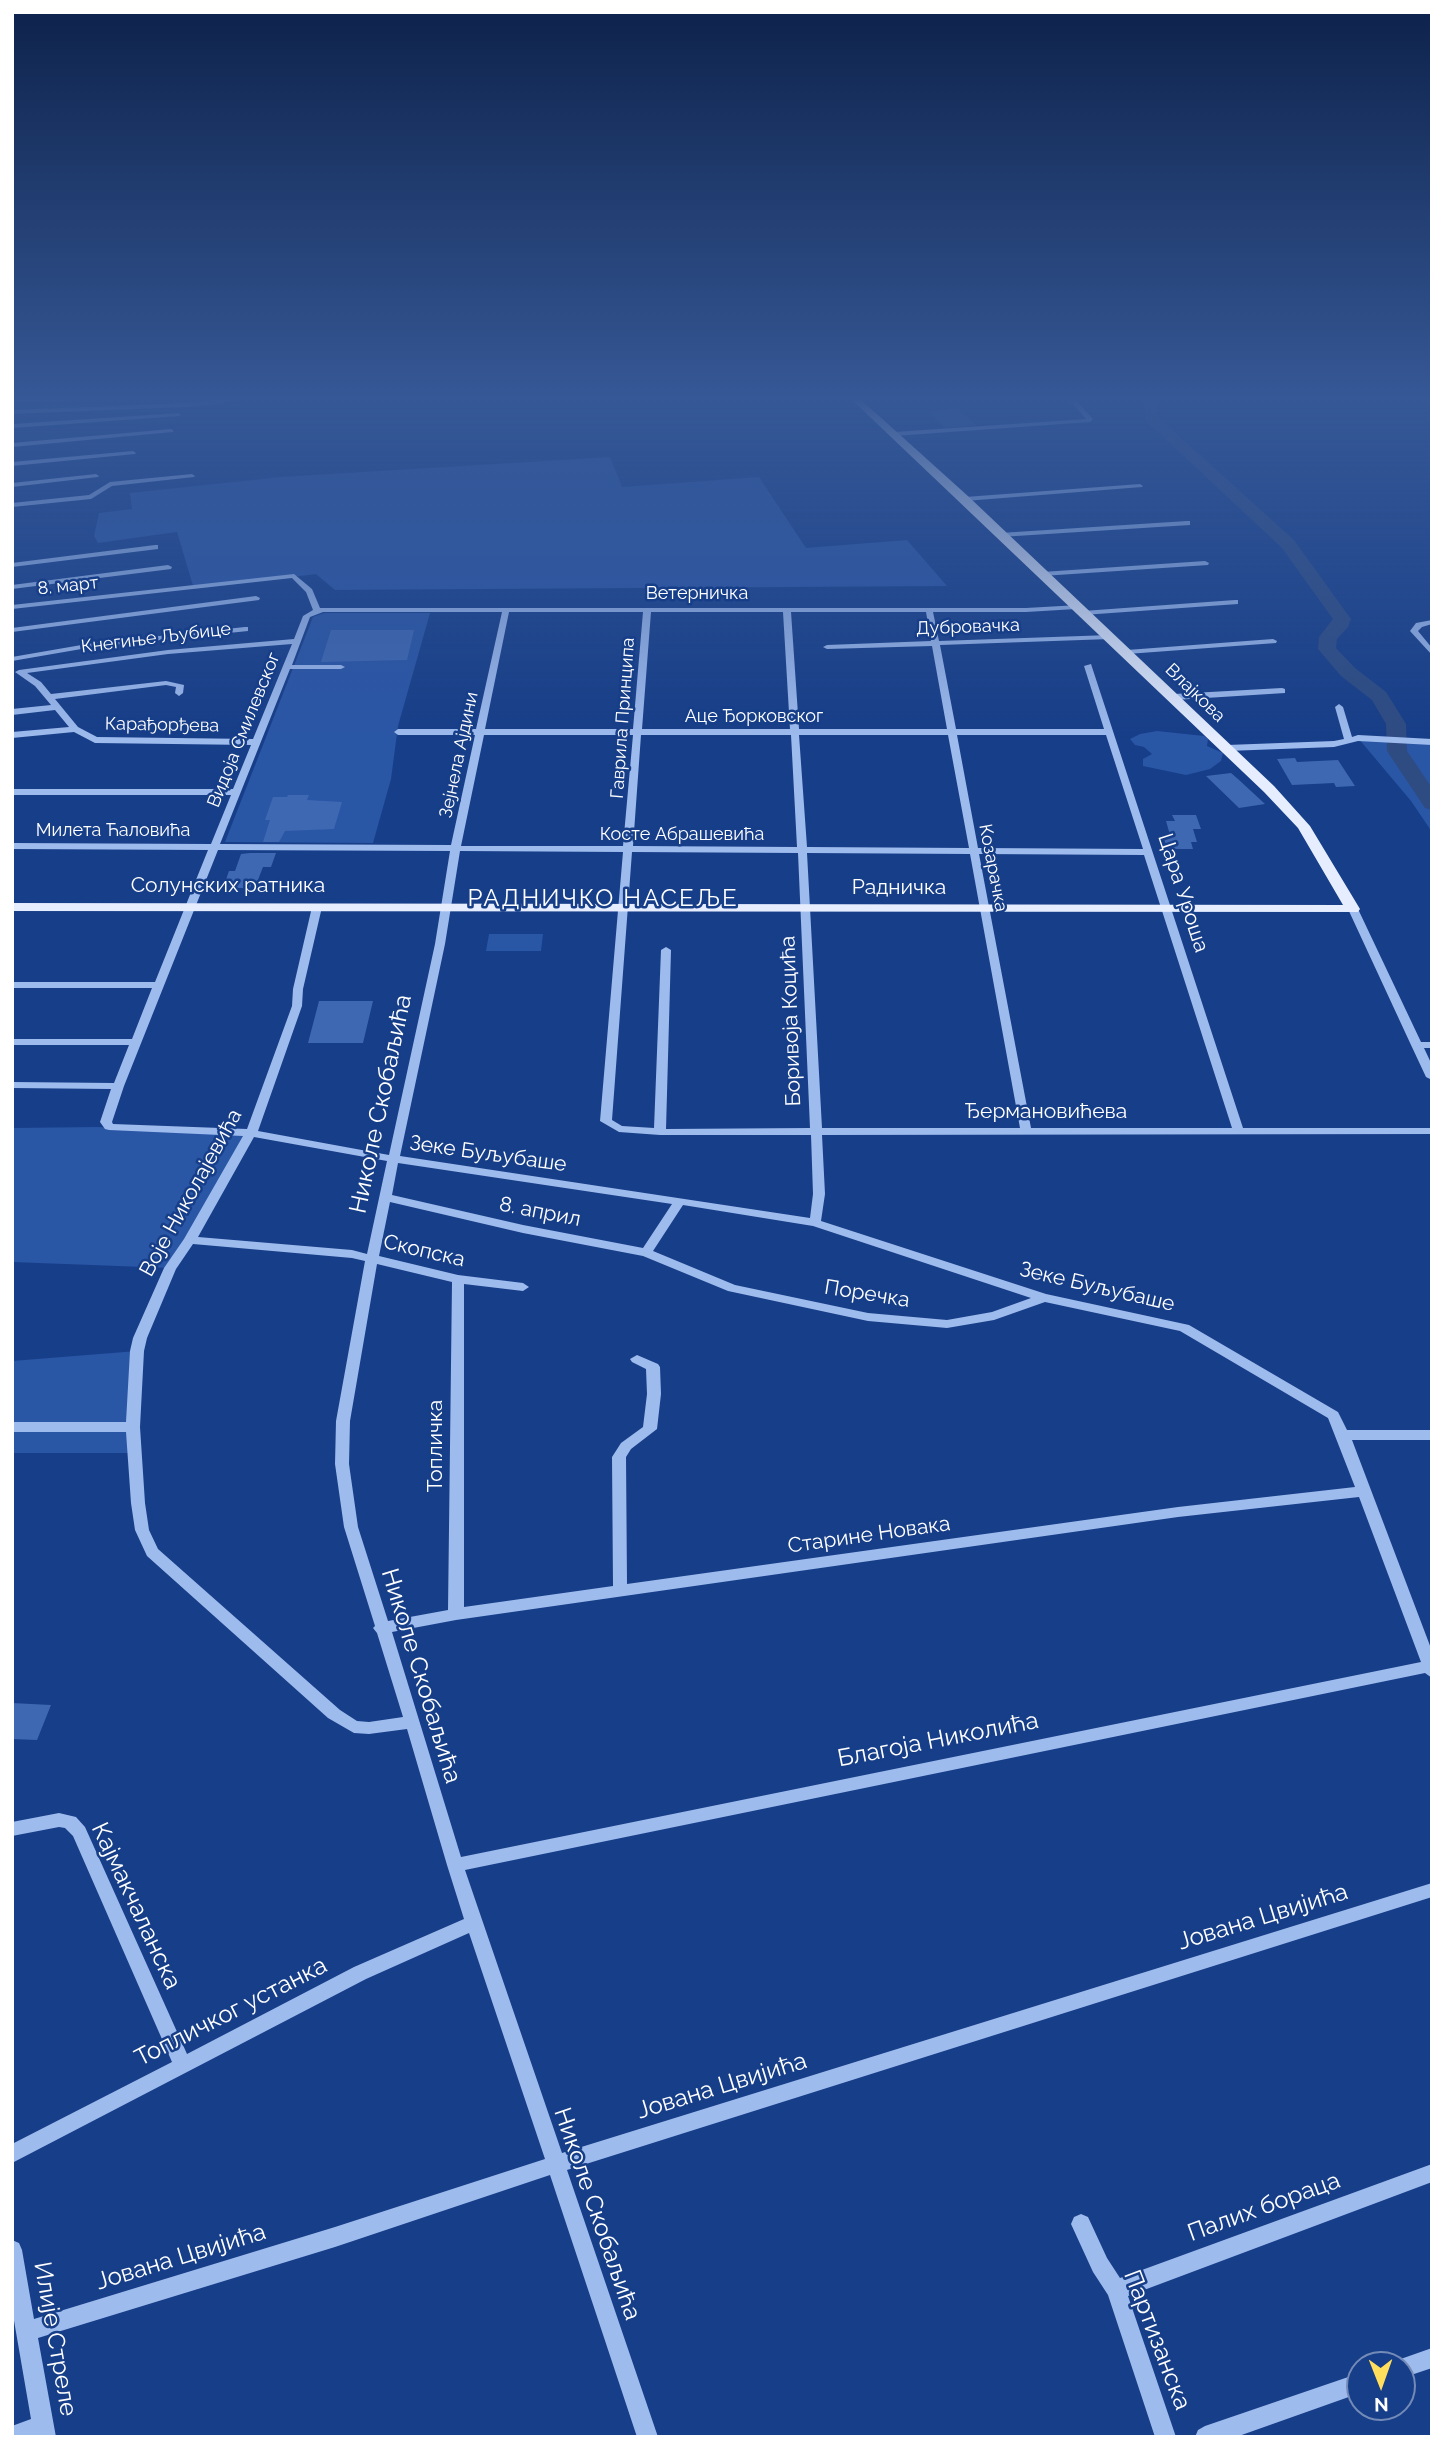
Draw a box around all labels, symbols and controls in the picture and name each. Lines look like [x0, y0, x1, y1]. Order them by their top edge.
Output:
street label: 8. март [37, 572, 99, 600]
street label: Ветерничка [646, 583, 748, 605]
street label: Дубровачка [916, 614, 1020, 640]
street label: Кнегиње Љубице [80, 618, 232, 658]
street label: Гаврила Принципа [607, 637, 639, 799]
street label: Видоја Смилевског [203, 649, 285, 811]
street label: Влајкова [1160, 659, 1230, 727]
street label: Зејнела Ајдини [435, 690, 483, 820]
street label: Аце Ђорковског [685, 706, 823, 728]
street label: Карађорђева [105, 713, 219, 737]
street label: Милета Ћаловића [36, 820, 190, 842]
street label: Козарачка [974, 822, 1012, 914]
street label: Косте Абрашевића [600, 824, 764, 846]
street label: Цара Уроша [1152, 831, 1214, 955]
street label: Солунских ратника [131, 873, 325, 899]
street label: Радничка [852, 875, 946, 901]
district label: РАДНИЧКО НАСЕЉЕ [469, 885, 737, 913]
street label: Боривоја Коцића [775, 935, 807, 1107]
street label: Николе Скобаљића [344, 992, 418, 1216]
street label: Ђермановићева [965, 1099, 1127, 1125]
street label: Воје Николајевића [135, 1105, 247, 1281]
street label: Зеке Буљубаше [408, 1130, 568, 1178]
street label: 8. април [497, 1192, 583, 1232]
street label: Скопска [381, 1229, 467, 1273]
street label: Зеке Буљубаше [1017, 1257, 1177, 1317]
street label: Поречка [823, 1275, 911, 1313]
street label: Топличка [423, 1400, 449, 1492]
street label: Старине Новака [786, 1511, 952, 1559]
street label: Николе Скобаљића [375, 1565, 467, 1787]
street label: Благоја Николића [835, 1706, 1041, 1774]
street label: Кајмакчаланска [85, 1818, 187, 1994]
street label: Јована Цвијића [1175, 1877, 1351, 1957]
street label: Топличког устанка [130, 1951, 332, 2073]
street label: Јована Цвијића [634, 2046, 810, 2126]
street label: Николе Скобаљића [547, 2104, 647, 2324]
street label: Палих бораца [1184, 2166, 1344, 2248]
street label: Јована Цвијића [93, 2217, 269, 2297]
street label: Илије Стреле [27, 2260, 83, 2418]
street label: Партизанска [1117, 2266, 1197, 2414]
north arrow [1346, 2351, 1416, 2421]
text: N [1374, 2394, 1389, 2416]

